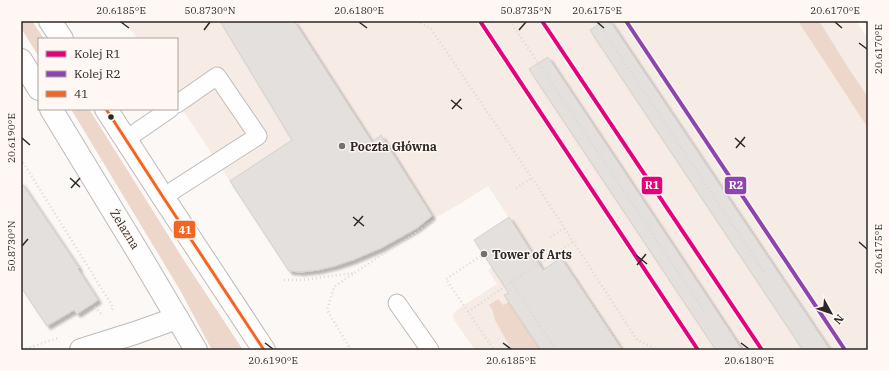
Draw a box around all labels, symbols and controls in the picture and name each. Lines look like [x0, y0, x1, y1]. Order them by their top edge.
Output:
text: 20.6185°E [96, 4, 146, 17]
text: 50.8730°N [184, 4, 236, 17]
text: 20.6180°E [334, 4, 384, 17]
text: 50.8735°N [500, 4, 552, 17]
text: 20.6175°E [572, 4, 622, 17]
text: 20.6170°E [810, 4, 860, 17]
text: 20.6170°E [872, 24, 885, 74]
legend [38, 38, 178, 110]
text: Kolej R1 [74, 46, 121, 61]
text: Kolej R2 [74, 66, 121, 81]
text: 41 [74, 86, 88, 101]
unlabelled marker [106, 112, 116, 122]
text: 20.6190°E [5, 113, 18, 163]
place label: Poczta Główna [350, 139, 437, 154]
marker: Poczta Główna [337, 141, 347, 151]
line badge: R1 [641, 176, 663, 195]
line badge: R2 [724, 176, 747, 195]
text: R1 [645, 178, 660, 192]
text: R2 [729, 178, 743, 192]
street label: Żelazna [107, 206, 143, 252]
text: 50.8730°N [5, 220, 18, 272]
line badge: 41 [173, 220, 196, 239]
text: 41 [178, 223, 192, 237]
text: 20.6175°E [872, 224, 885, 274]
place label: Tower of Arts [492, 247, 572, 262]
marker: Tower of Arts [479, 249, 489, 259]
north arrow [811, 293, 851, 333]
text: N [830, 312, 847, 327]
text: 20.6190°E [248, 354, 298, 367]
text: 20.6185°E [486, 354, 536, 367]
text: 20.6180°E [724, 354, 774, 367]

